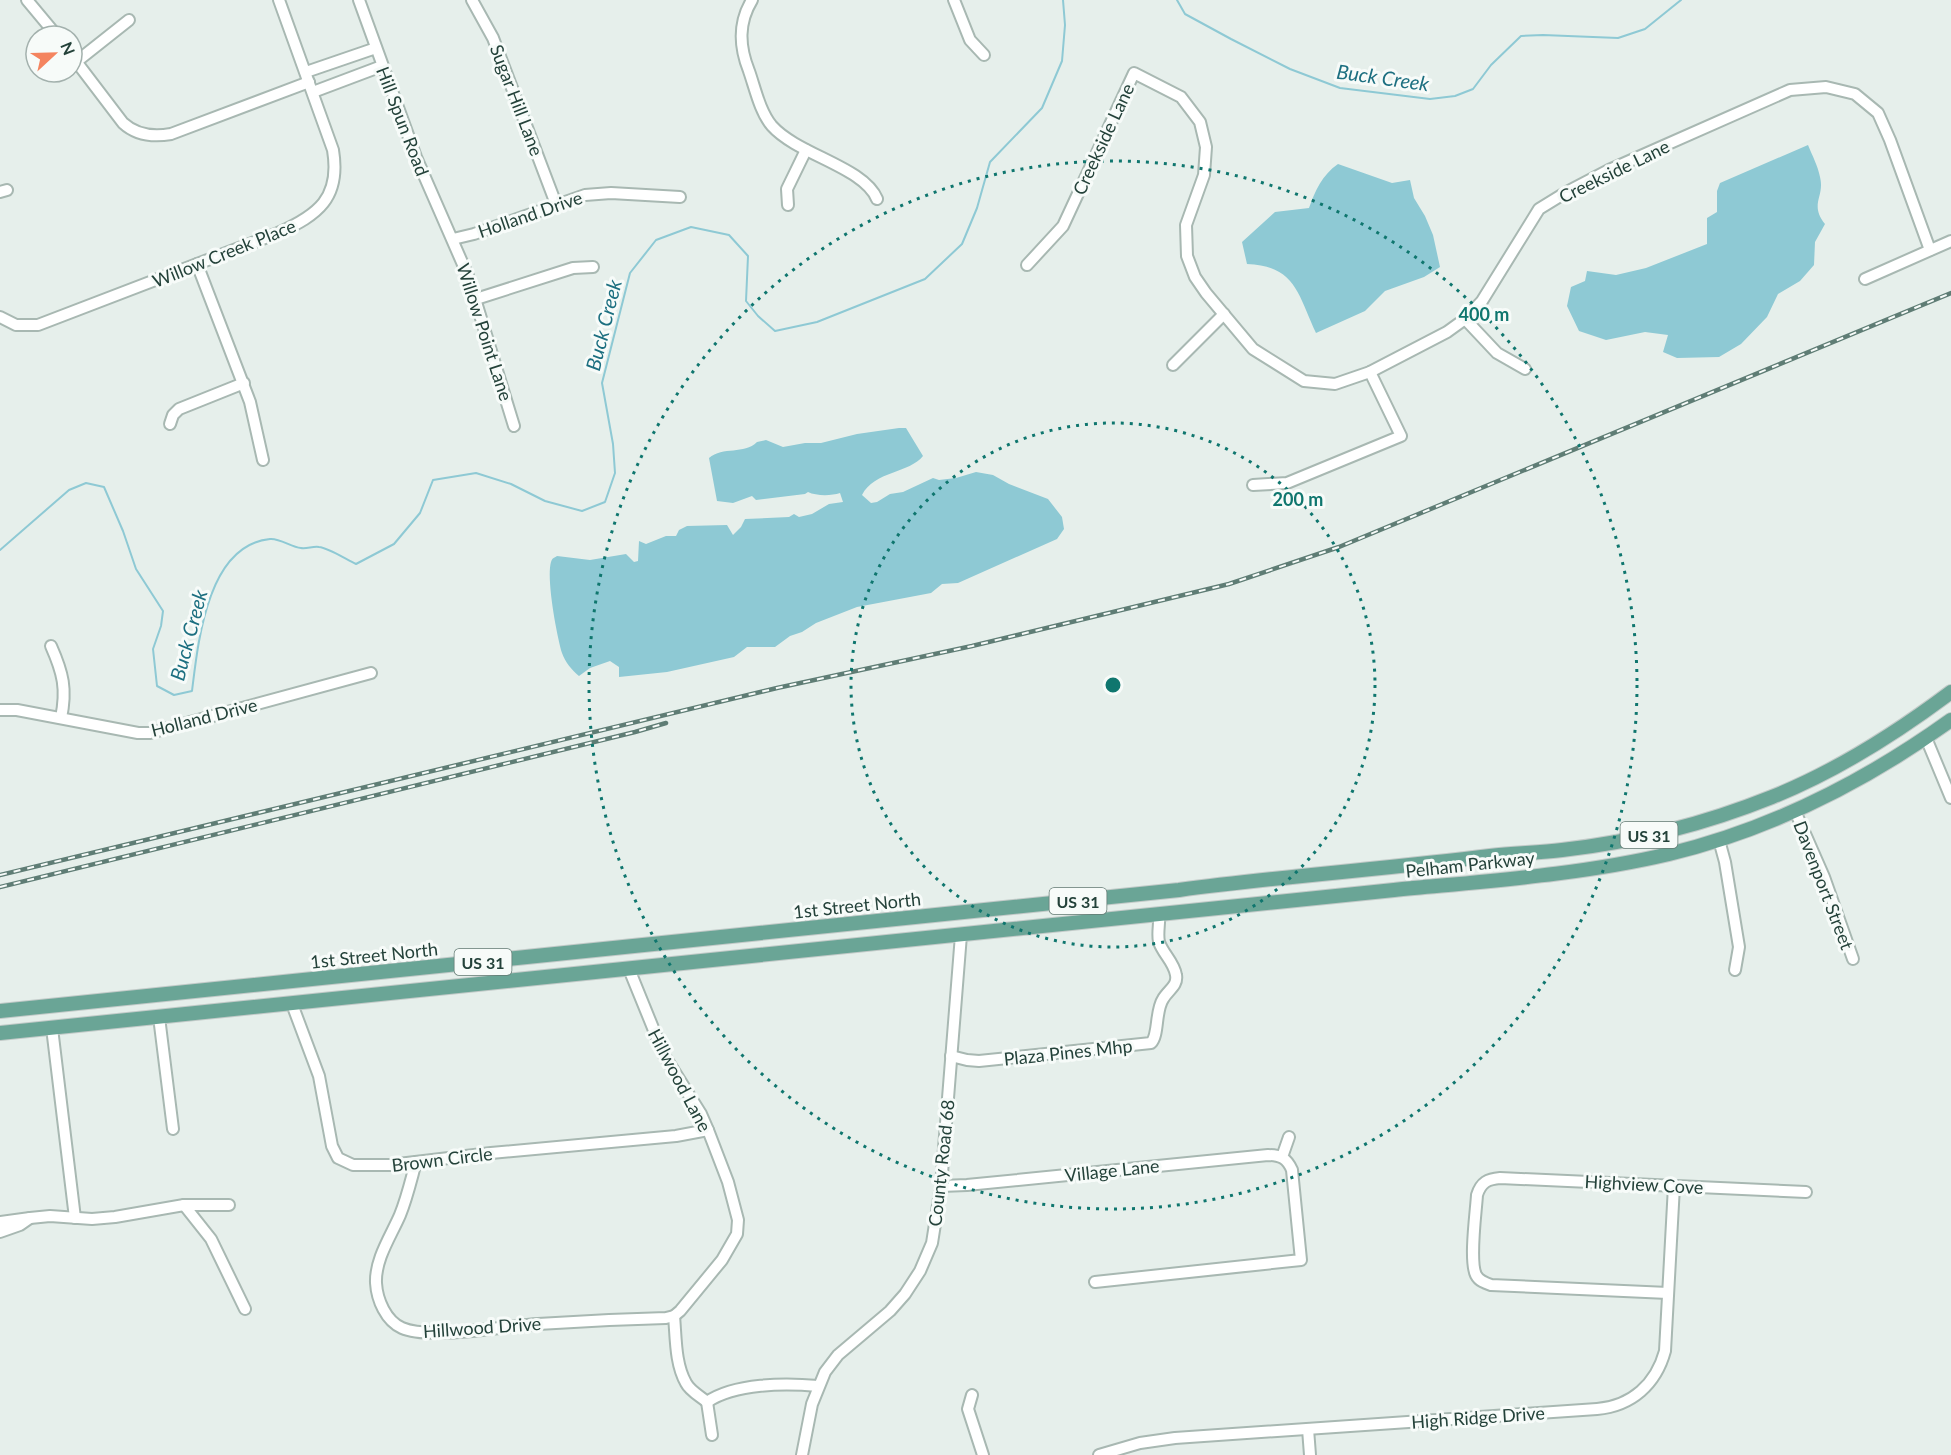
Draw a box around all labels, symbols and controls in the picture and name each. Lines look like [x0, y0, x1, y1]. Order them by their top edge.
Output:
north arrow [24, 24, 84, 84]
text: N [57, 39, 79, 57]
street label: Sugar Hill Lane [486, 41, 548, 159]
water label: Buck Creek [1335, 59, 1431, 95]
street label: Hill Spun Road [372, 63, 434, 179]
street label: Creekside Lane [1068, 80, 1138, 198]
street label: Creekside Lane [1555, 135, 1673, 207]
street label: Holland Drive [475, 186, 585, 242]
street label: Willow Creek Place [149, 214, 299, 292]
street label: Willow Point Lane [452, 260, 518, 404]
water label: Buck Creek [580, 276, 626, 373]
text: 400 m [1459, 303, 1509, 325]
text: 200 m [1273, 488, 1323, 510]
water label: Buck Creek [164, 586, 212, 683]
centre of rings [1103, 675, 1123, 695]
street label: Holland Drive [149, 693, 259, 741]
street label: Davenport Street [1789, 818, 1859, 953]
road number: US 31 [1620, 822, 1678, 848]
street label: Pelham Parkway [1404, 846, 1536, 882]
street label: 1st Street North [792, 887, 922, 923]
road number: US 31 [1050, 888, 1106, 914]
street label: 1st Street North [309, 937, 439, 973]
road number: US 31 [454, 949, 512, 975]
street label: Hillwood Lane [644, 1025, 716, 1135]
street label: Plaza Pines Mhp [1003, 1034, 1133, 1070]
street label: County Road 68 [923, 1099, 959, 1227]
street label: Brown Circle [390, 1142, 494, 1176]
street label: Village Lane [1064, 1154, 1160, 1186]
street label: Highview Cove [1584, 1170, 1704, 1198]
street label: Hillwood Drive [422, 1312, 542, 1342]
street label: High Ridge Drive [1411, 1401, 1545, 1433]

